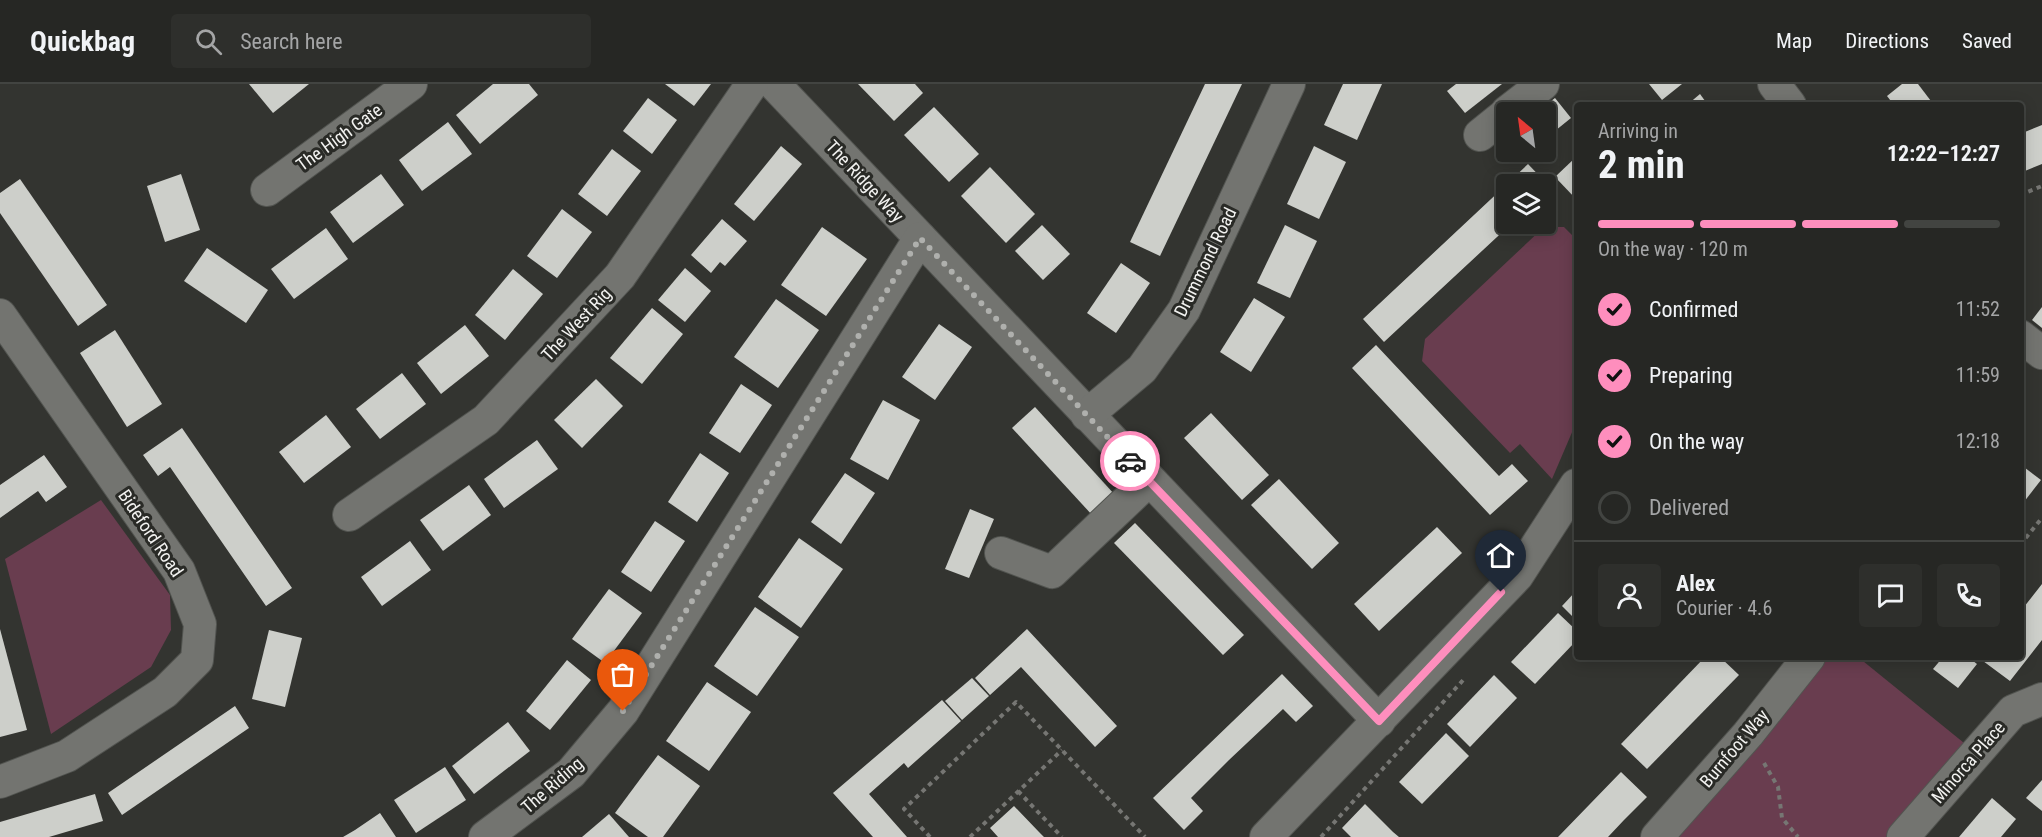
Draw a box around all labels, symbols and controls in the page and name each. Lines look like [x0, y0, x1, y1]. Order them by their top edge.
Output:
search box [171, 14, 591, 68]
text: Quickbag [30, 25, 135, 58]
icon: search [192, 25, 225, 58]
text: Search here [240, 29, 342, 54]
text: Map [1776, 29, 1812, 53]
text: Directions [1845, 29, 1929, 53]
text: Saved [1962, 29, 2012, 53]
street label: The High Gate [292, 99, 386, 175]
north arrow [1496, 102, 1556, 162]
map controls [1496, 102, 1556, 234]
text: Arriving in [1598, 119, 1678, 143]
street label: The Ridge Way [822, 136, 909, 227]
text: 12:22–12:27 [1887, 141, 2000, 166]
text: 2 min [1598, 142, 1685, 188]
button: layers [1496, 174, 1556, 234]
street label: Drummond Road [1170, 204, 1240, 320]
text: On the way · 120 m [1598, 237, 1748, 261]
street label: The West Rig [537, 283, 615, 365]
icon: check [1598, 293, 1631, 326]
text: Confirmed [1649, 297, 1738, 322]
text: 11:52 [1956, 297, 2000, 321]
icon: check [1598, 359, 1631, 392]
text: Preparing [1649, 363, 1733, 388]
text: 11:59 [1956, 363, 2000, 387]
icon: check [1598, 425, 1631, 458]
text: On the way [1649, 429, 1744, 454]
text: 12:18 [1956, 429, 2000, 453]
courier [1100, 431, 1160, 491]
icon: car [1114, 445, 1147, 478]
street label: Bideford Road [114, 485, 188, 581]
text: Delivered [1649, 495, 1729, 520]
pin [1475, 530, 1526, 592]
icon: home [1484, 539, 1517, 572]
button: person [1598, 564, 1661, 627]
button: chat [1859, 564, 1922, 627]
button: phone [1937, 564, 2000, 627]
text: Alex [1676, 571, 1715, 596]
text: Courier · 4.6 [1676, 596, 1772, 620]
pin [597, 649, 648, 711]
icon: bag [606, 658, 639, 691]
street label: Burnfoot Way [1695, 704, 1773, 791]
street label: Minorca Place [1927, 717, 2009, 807]
street label: The Riding [517, 752, 587, 818]

